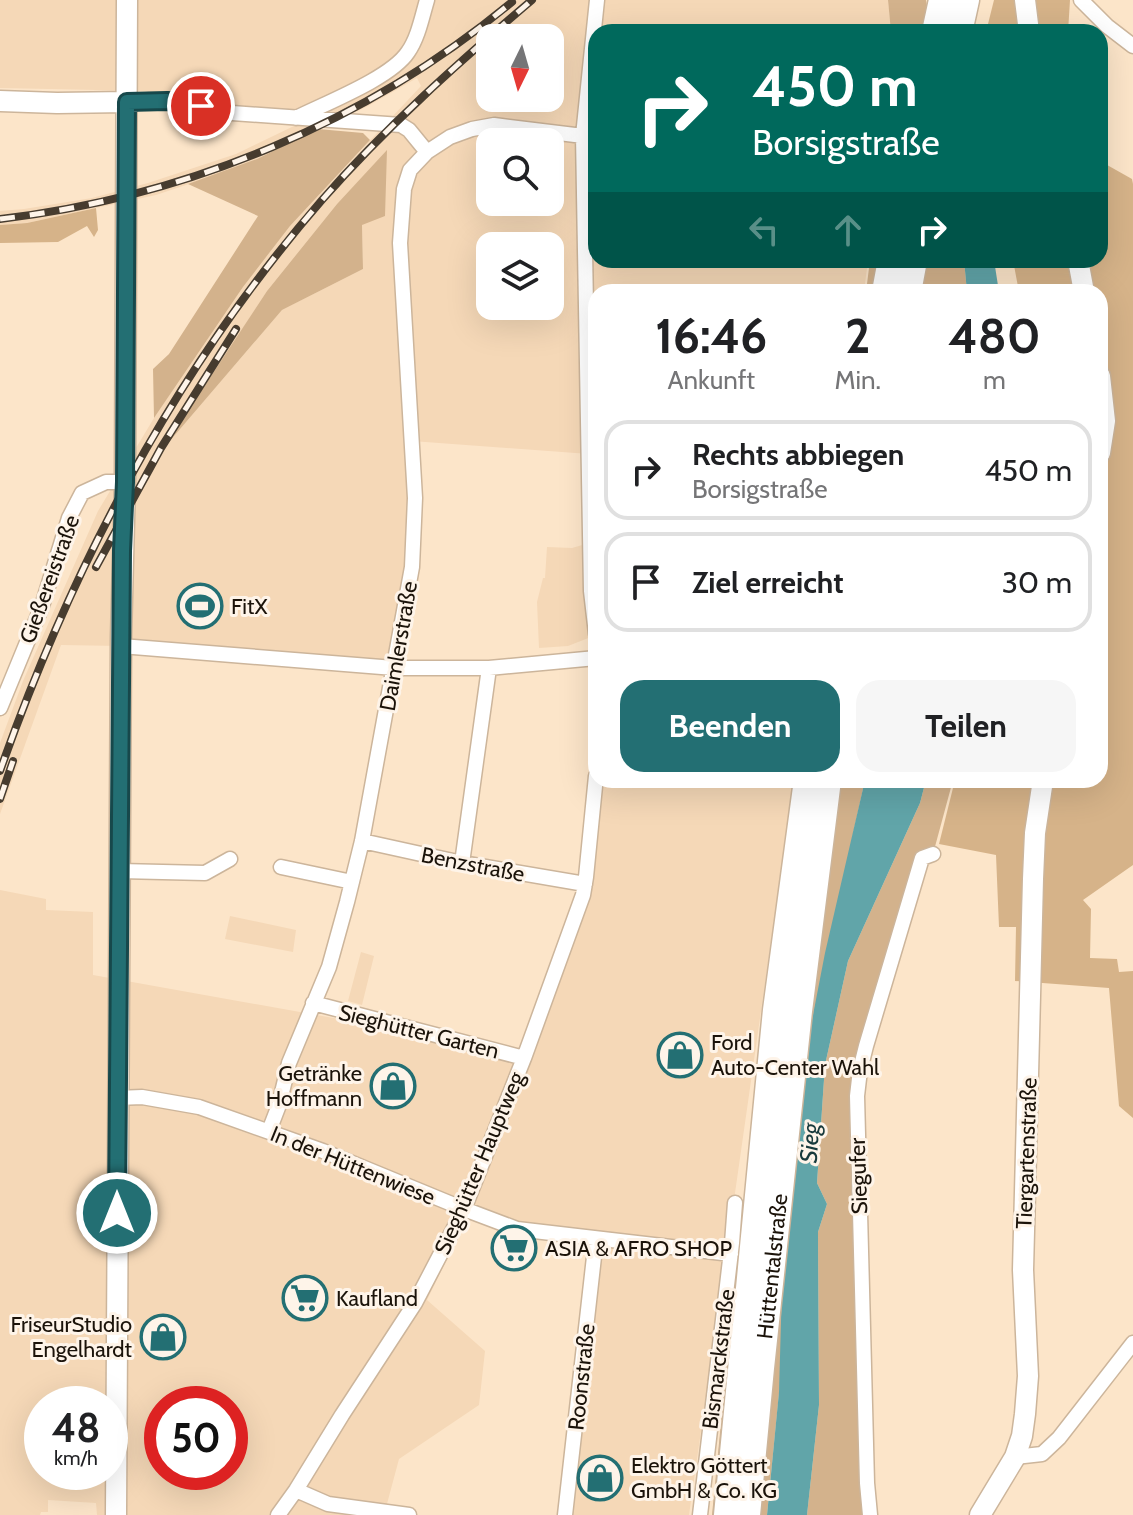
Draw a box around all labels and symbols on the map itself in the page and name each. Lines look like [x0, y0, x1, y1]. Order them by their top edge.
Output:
north arrow [476, 24, 564, 112]
pin [167, 72, 235, 140]
street label: Gießereistraße [14, 511, 85, 647]
street label: Daimlerstraße [374, 579, 423, 713]
sports icon: FitX [176, 582, 224, 630]
place label: FitX [231, 593, 267, 620]
street label: Benzstraße [419, 841, 527, 888]
street label: Sieghütter Garten [336, 999, 502, 1064]
place label: Ford Auto-Center Wahl [711, 1029, 880, 1081]
shop icon: Ford Auto-Center Wahl [656, 1031, 704, 1079]
place label: Getränke Hoffmann [266, 1060, 362, 1112]
shop icon: Getränke Hoffmann [369, 1062, 417, 1110]
street label: Sieghütter Hauptweg [429, 1067, 531, 1259]
street label: Tiergartenstraße [1010, 1077, 1043, 1229]
street label: In der Hüttenwiese [267, 1120, 439, 1211]
water label: Sieg [794, 1121, 825, 1164]
street label: Siegufer [844, 1137, 873, 1215]
position arrow [75, 1171, 159, 1255]
street label: Hüttentalstraße [751, 1192, 793, 1340]
supermarket icon: ASIA & AFRO SHOP [490, 1224, 538, 1272]
place label: ASIA & AFRO SHOP [545, 1235, 732, 1262]
supermarket icon: Kaufland [281, 1274, 329, 1322]
place label: Kaufland [336, 1285, 418, 1312]
street label: Bismarckstraße [697, 1288, 740, 1431]
place label: FriseurStudio Engelhardt [11, 1311, 133, 1363]
shop icon: FriseurStudio Engelhardt [139, 1313, 187, 1361]
street label: Roonstraße [562, 1322, 601, 1432]
speed limit sign: 50 [144, 1386, 248, 1490]
place label: Elektro Göttert GmbH & Co. KG [631, 1452, 777, 1504]
shop icon: Elektro Göttert GmbH & Co. KG [576, 1454, 624, 1502]

